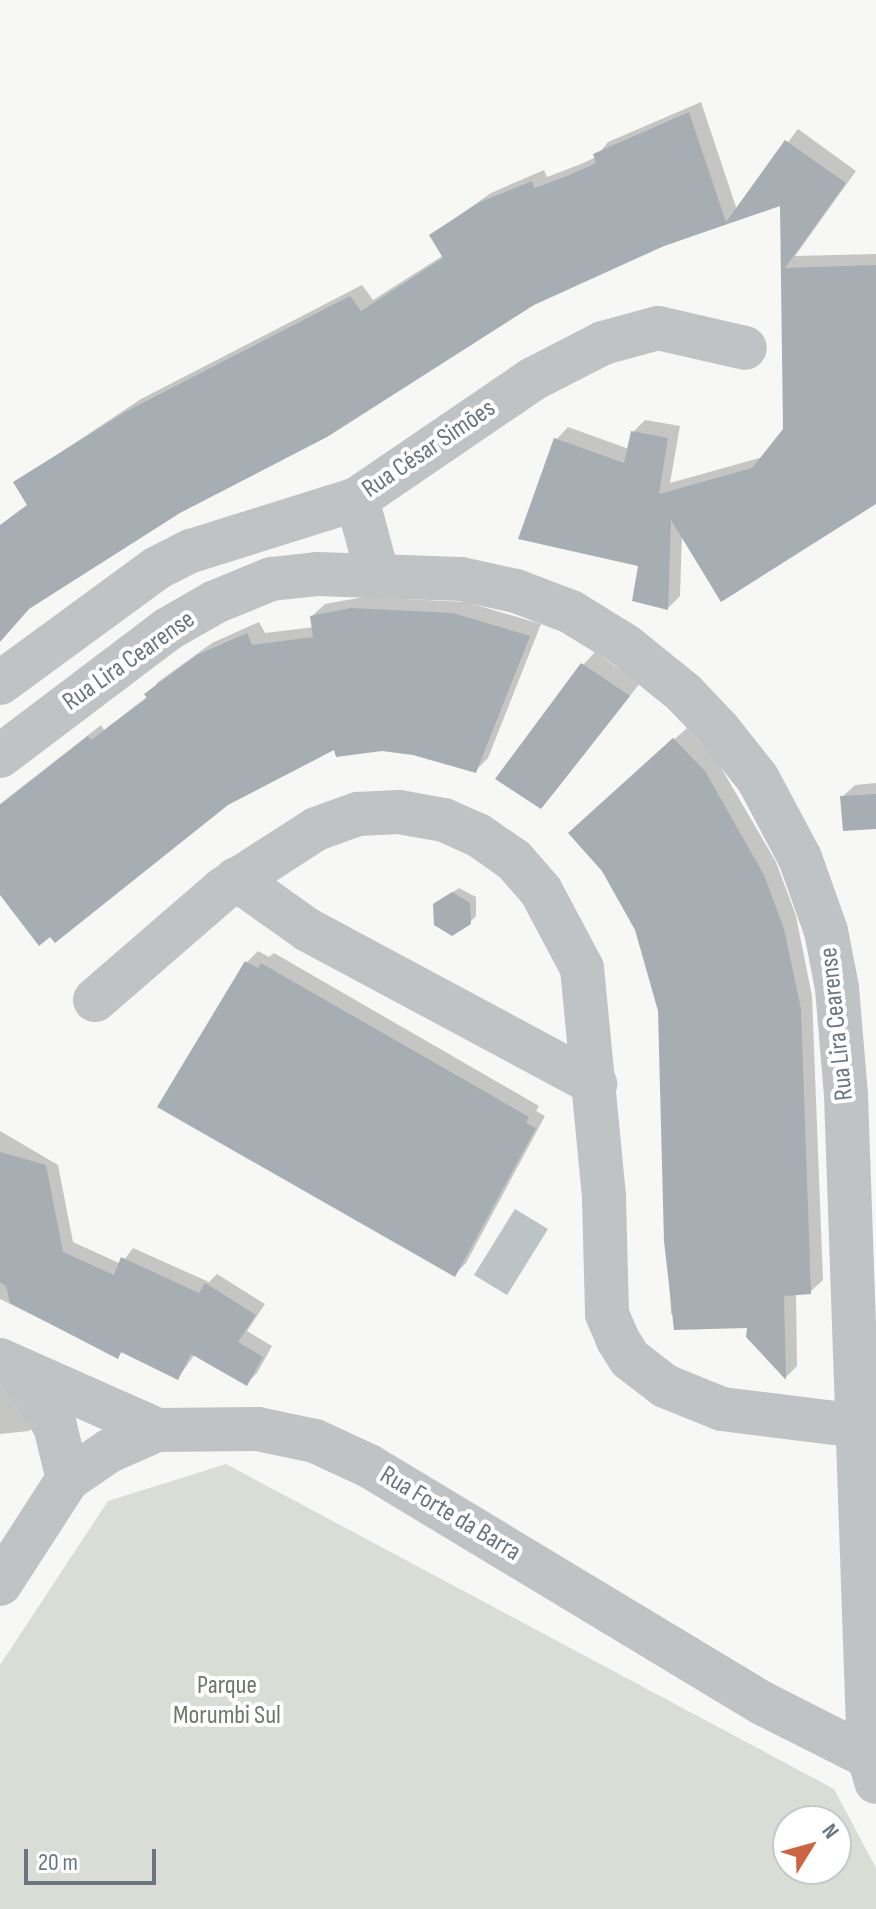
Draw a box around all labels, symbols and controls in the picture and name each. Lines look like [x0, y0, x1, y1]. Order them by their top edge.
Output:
street label: Rua César Simões [356, 393, 502, 505]
street label: Rua Lira Cearense [57, 604, 201, 718]
street label: Rua Lira Cearense [813, 946, 861, 1102]
street label: Rua Forte da Barra [374, 1460, 526, 1568]
park label: Parque Morumbi Sul [173, 1670, 281, 1732]
north arrow [772, 1805, 852, 1885]
text: N [816, 1819, 844, 1844]
scale bar [28, 1833, 160, 1883]
text: 20 m [38, 1848, 78, 1877]

